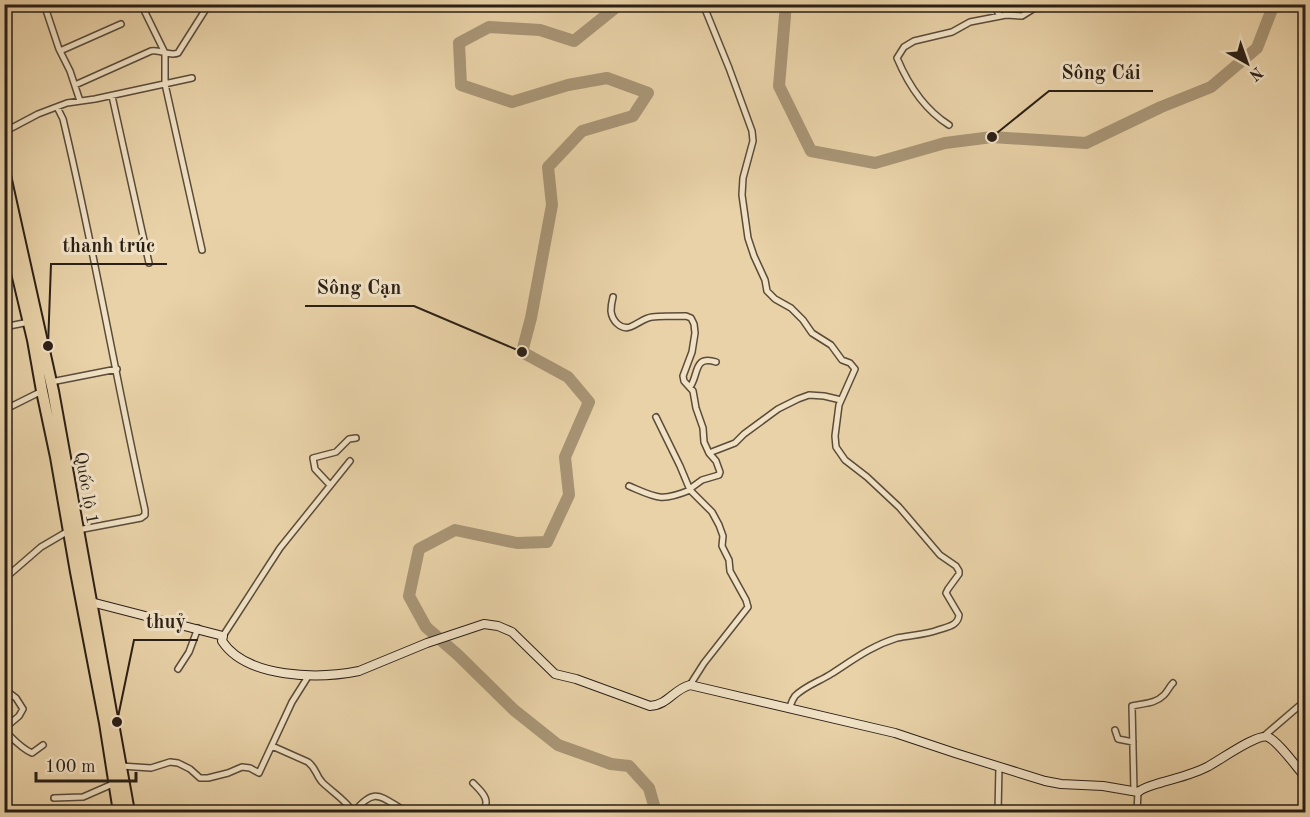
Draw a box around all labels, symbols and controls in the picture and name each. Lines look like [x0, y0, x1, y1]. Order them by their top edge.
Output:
north arrow [1217, 33, 1277, 93]
callout: Sông Cái [1049, 53, 1153, 91]
text: N [1245, 63, 1265, 84]
text: Sông Cái [1061, 64, 1141, 84]
callout: thanh trúc [51, 226, 167, 264]
text: thanh trúc [63, 237, 155, 257]
callout: Sông Cạn [305, 268, 414, 306]
text: Sông Cạn [317, 279, 401, 299]
street label: Quốc lộ 1 [71, 450, 102, 526]
callout: thuỷ [134, 602, 198, 640]
text: thuỷ [146, 613, 186, 633]
scale bar [36, 745, 136, 783]
text: 100 m [45, 758, 96, 776]

